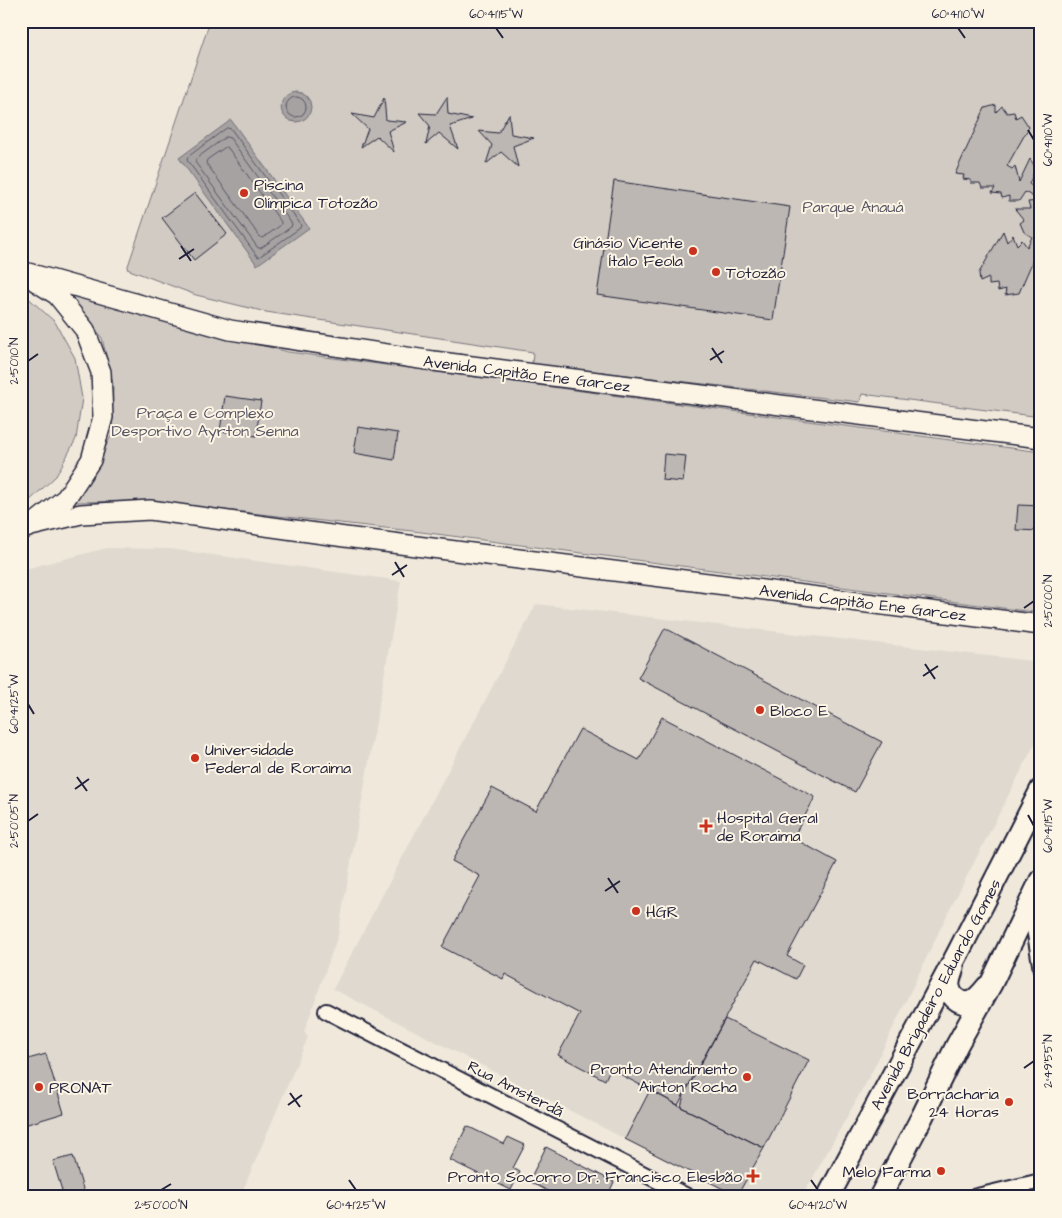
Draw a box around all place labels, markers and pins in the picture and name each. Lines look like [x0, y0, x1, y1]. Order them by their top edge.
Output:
place label: Piscina Olímpica Totozão [254, 174, 378, 214]
marker: Piscina Olímpica Totozão [238, 187, 250, 199]
place label: Ginásio Vicente Ítalo Feola [573, 232, 683, 272]
marker: Ginásio Vicente Ítalo Feola [687, 245, 699, 257]
place label: Totozão [726, 262, 786, 284]
marker: Totozão [710, 266, 722, 278]
place label: Bloco E [770, 700, 828, 722]
marker: Bloco E [754, 704, 766, 716]
place label: Universidade Federal de Roraima [205, 739, 351, 779]
marker: Universidade Federal de Roraima [189, 752, 201, 764]
place label: Hospital Geral de Roraima [717, 807, 818, 847]
marker: Hospital Geral de Roraima [699, 819, 713, 833]
place label: HGR [646, 901, 678, 923]
marker: HGR [630, 905, 642, 917]
place label: Pronto Atendimento Airton Rocha [591, 1058, 737, 1098]
marker: Pronto Atendimento Airton Rocha [741, 1071, 753, 1083]
place label: PRONAT [49, 1077, 112, 1099]
marker: PRONAT [33, 1081, 45, 1093]
place label: Borracharia 24 Horas [907, 1083, 999, 1123]
marker: Borracharia 24 Horas [1003, 1096, 1015, 1108]
place label: Melo Farma [843, 1161, 931, 1183]
marker: Melo Farma [935, 1165, 947, 1177]
place label: Pronto Socorro Dr. Francisco Elesbão [448, 1166, 742, 1188]
marker: Pronto Socorro Dr. Francisco Elesbão [746, 1169, 760, 1183]

